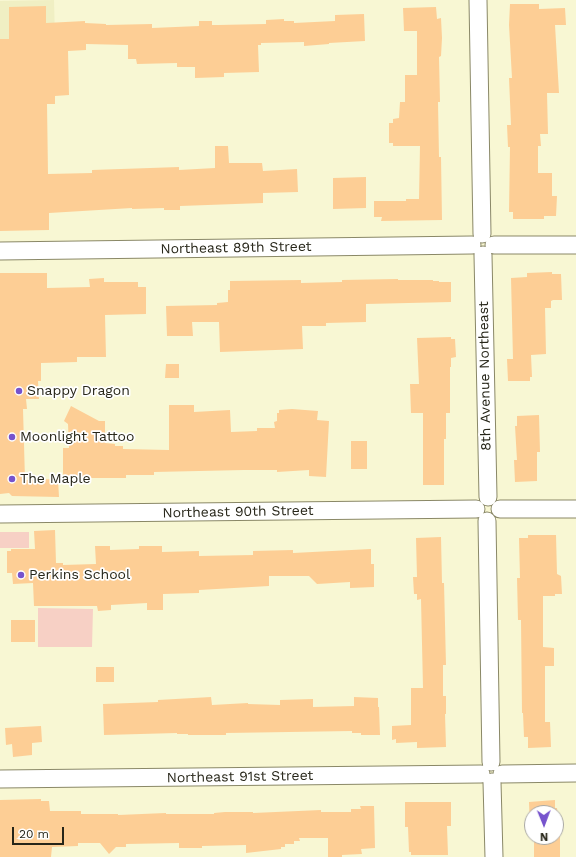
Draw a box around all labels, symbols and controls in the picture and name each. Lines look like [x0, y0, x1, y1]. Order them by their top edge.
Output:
street label: Northeast 89th Street [160, 238, 312, 258]
street label: 8th Avenue Northeast [475, 301, 495, 451]
place label: Snappy Dragon [27, 383, 130, 399]
marker: Snappy Dragon [14, 386, 24, 396]
place label: Moonlight Tattoo [20, 429, 134, 445]
marker: Moonlight Tattoo [7, 432, 17, 442]
place label: The Maple [20, 471, 91, 487]
marker: The Maple [7, 474, 17, 484]
street label: Northeast 90th Street [162, 502, 314, 522]
place label: Perkins School [29, 567, 130, 583]
marker: Perkins School [16, 570, 26, 580]
street label: Northeast 91st Street [167, 767, 313, 787]
north arrow [524, 805, 564, 845]
scale bar [14, 819, 66, 845]
text: 20 m [19, 827, 49, 841]
text: N [540, 830, 548, 843]

